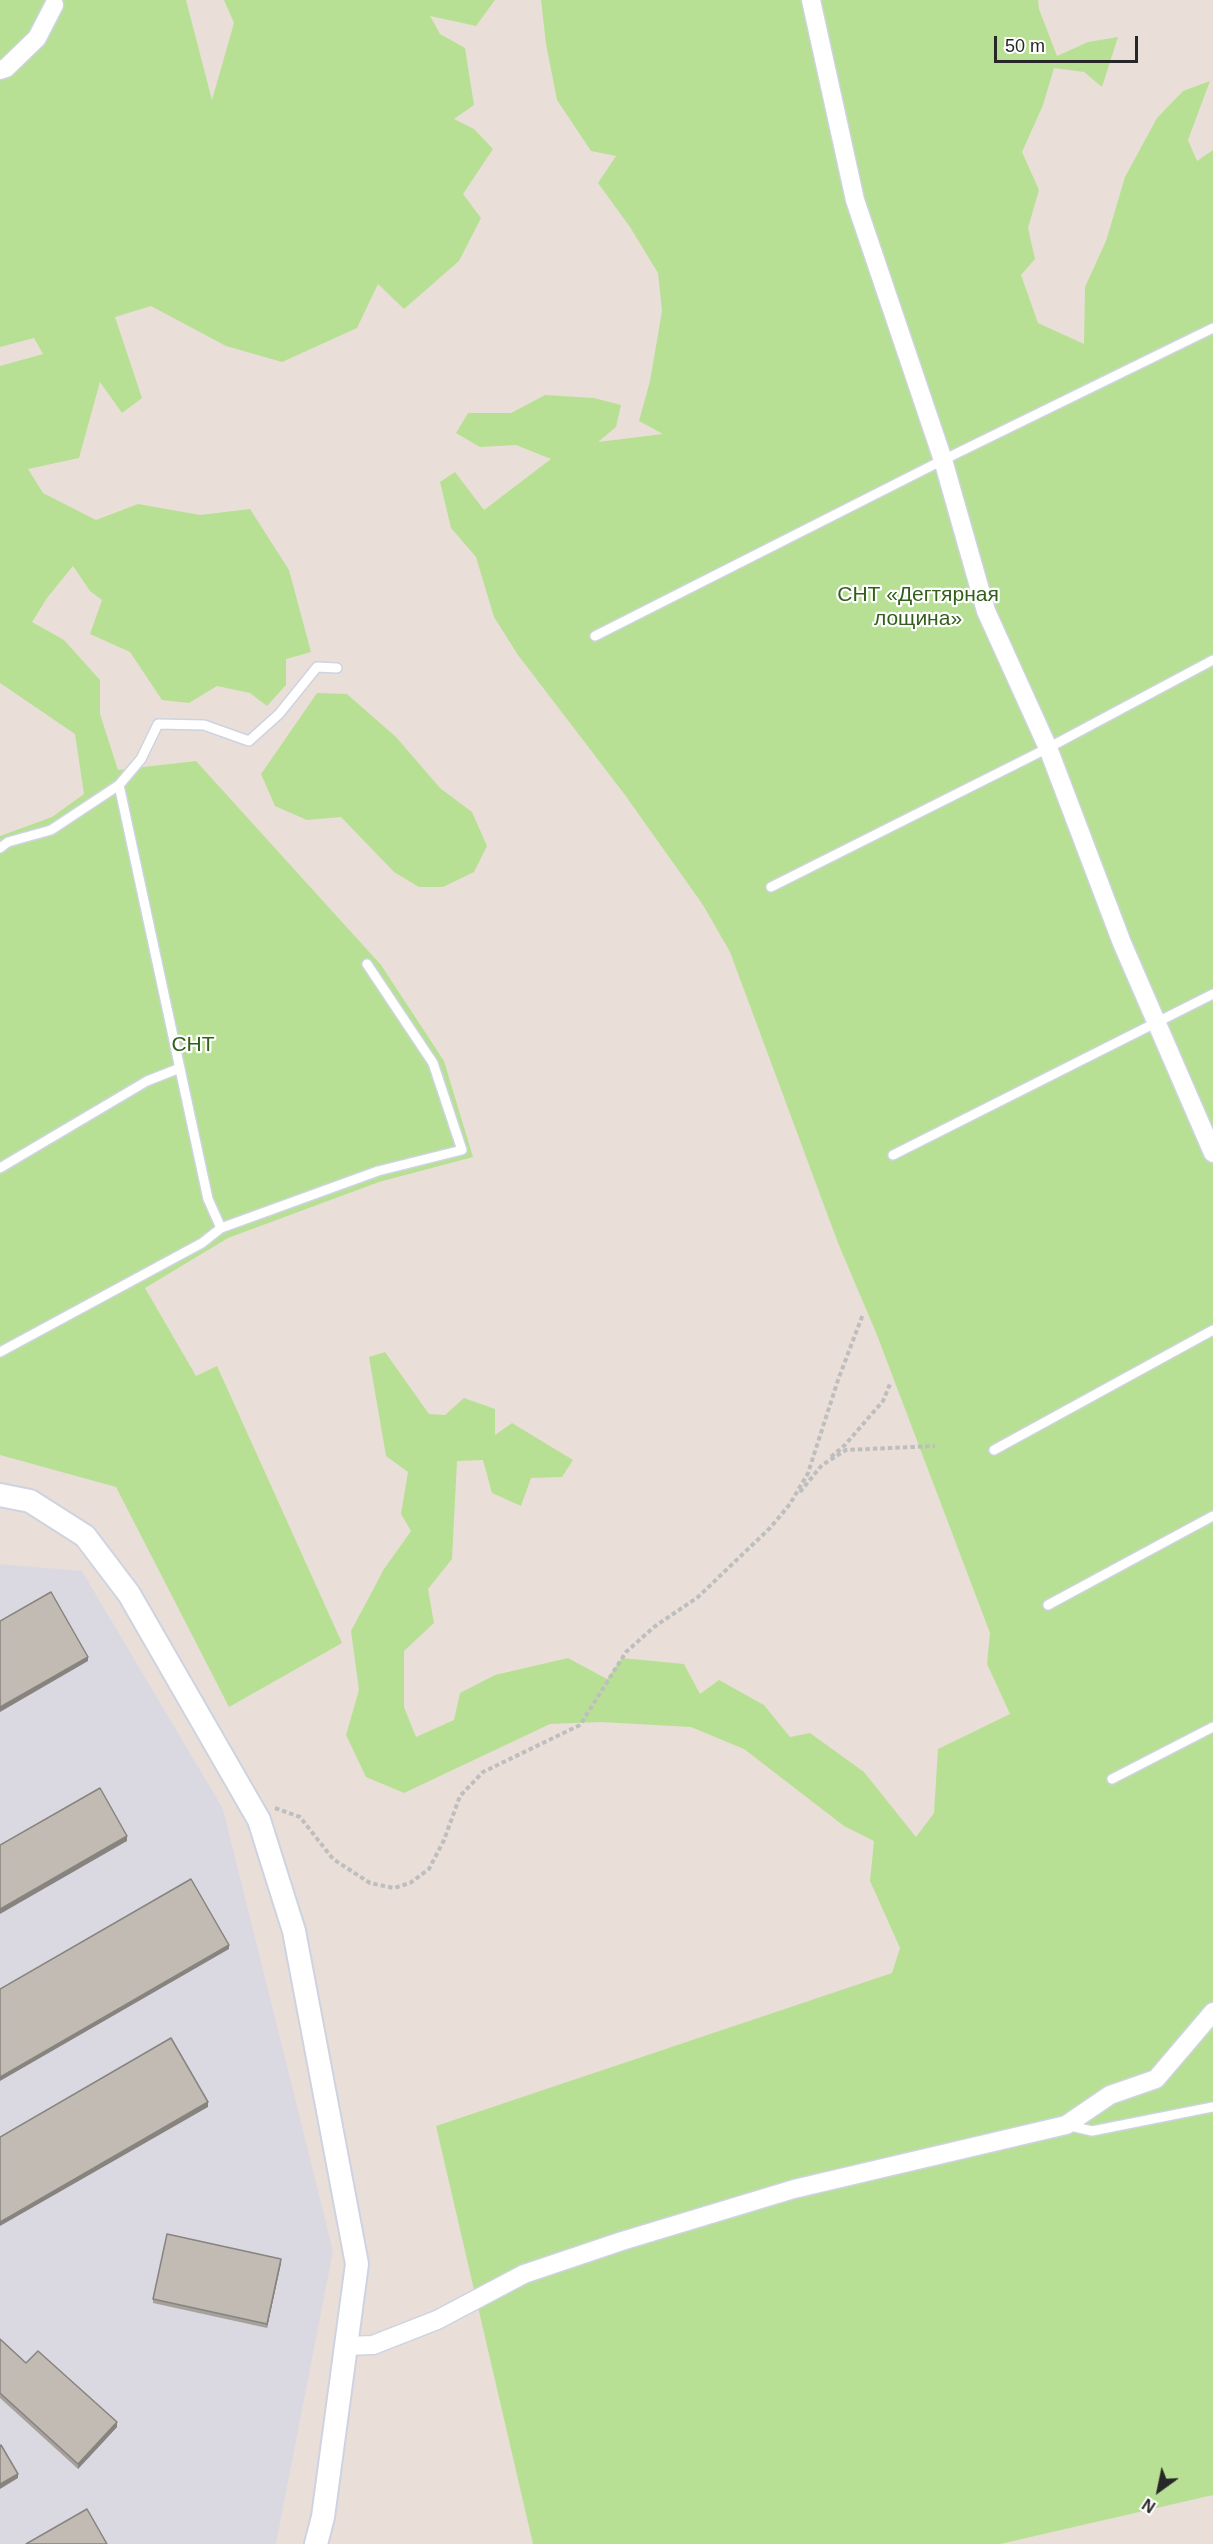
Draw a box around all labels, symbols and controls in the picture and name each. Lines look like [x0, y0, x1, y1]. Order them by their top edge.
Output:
scale bar [997, 24, 1141, 62]
text: 50 m [1005, 36, 1045, 56]
park label: СНТ «Дегтярная лощина» [837, 582, 999, 632]
park label: СНТ [171, 1032, 215, 1058]
north arrow [1129, 2460, 1189, 2520]
text: N [1139, 2495, 1158, 2516]

